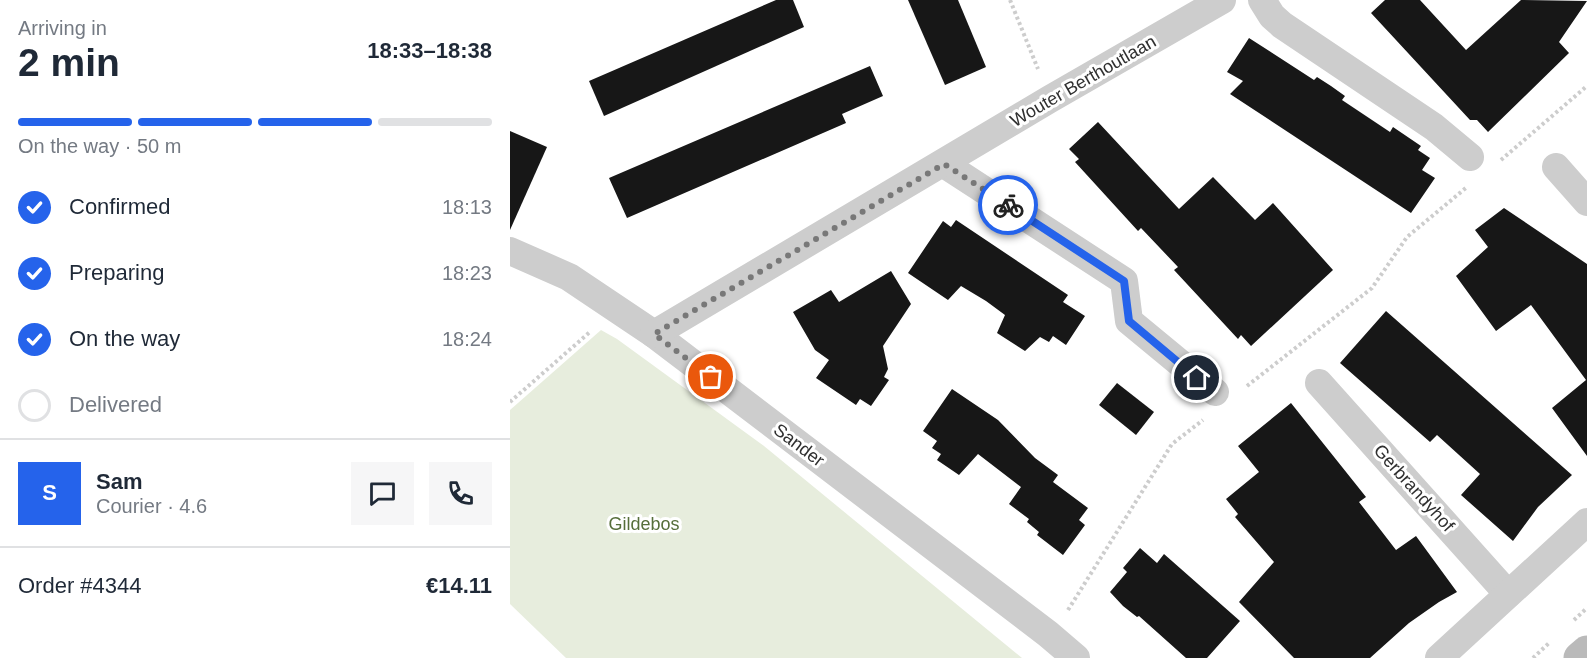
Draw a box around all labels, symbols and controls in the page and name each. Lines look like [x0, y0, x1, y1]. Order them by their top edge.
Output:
text: Arriving in [18, 17, 107, 39]
street label: Wouter Berthoutlaan [1007, 31, 1159, 131]
text: 18:33–18:38 [367, 38, 492, 63]
text: 2 min [18, 41, 120, 84]
text: On the way · 50 m [18, 135, 181, 157]
courier [978, 175, 1038, 235]
icon: bike [992, 189, 1025, 222]
icon: check [18, 191, 51, 224]
text: Confirmed [69, 194, 170, 219]
text: 18:13 [442, 196, 492, 218]
icon: check [18, 257, 51, 290]
text: Preparing [69, 260, 164, 285]
text: 18:23 [442, 262, 492, 284]
icon: check [18, 323, 51, 356]
text: On the way [69, 326, 180, 351]
text: 18:24 [442, 328, 492, 350]
pin [685, 351, 736, 402]
pin [1171, 352, 1222, 403]
icon: bag [694, 360, 727, 393]
icon: home [1180, 361, 1213, 394]
text: Delivered [69, 392, 162, 417]
street label: Sander [770, 420, 828, 470]
street label: Gerbrandyhof [1370, 440, 1459, 536]
button: chat [351, 462, 414, 525]
button: phone [429, 462, 492, 525]
text: Sam [96, 469, 142, 494]
text: S [42, 480, 57, 505]
text: Courier · 4.6 [96, 495, 207, 517]
park label: Gildebos [608, 514, 680, 534]
text: Order #4344 [18, 573, 142, 598]
text: €14.11 [426, 573, 492, 598]

